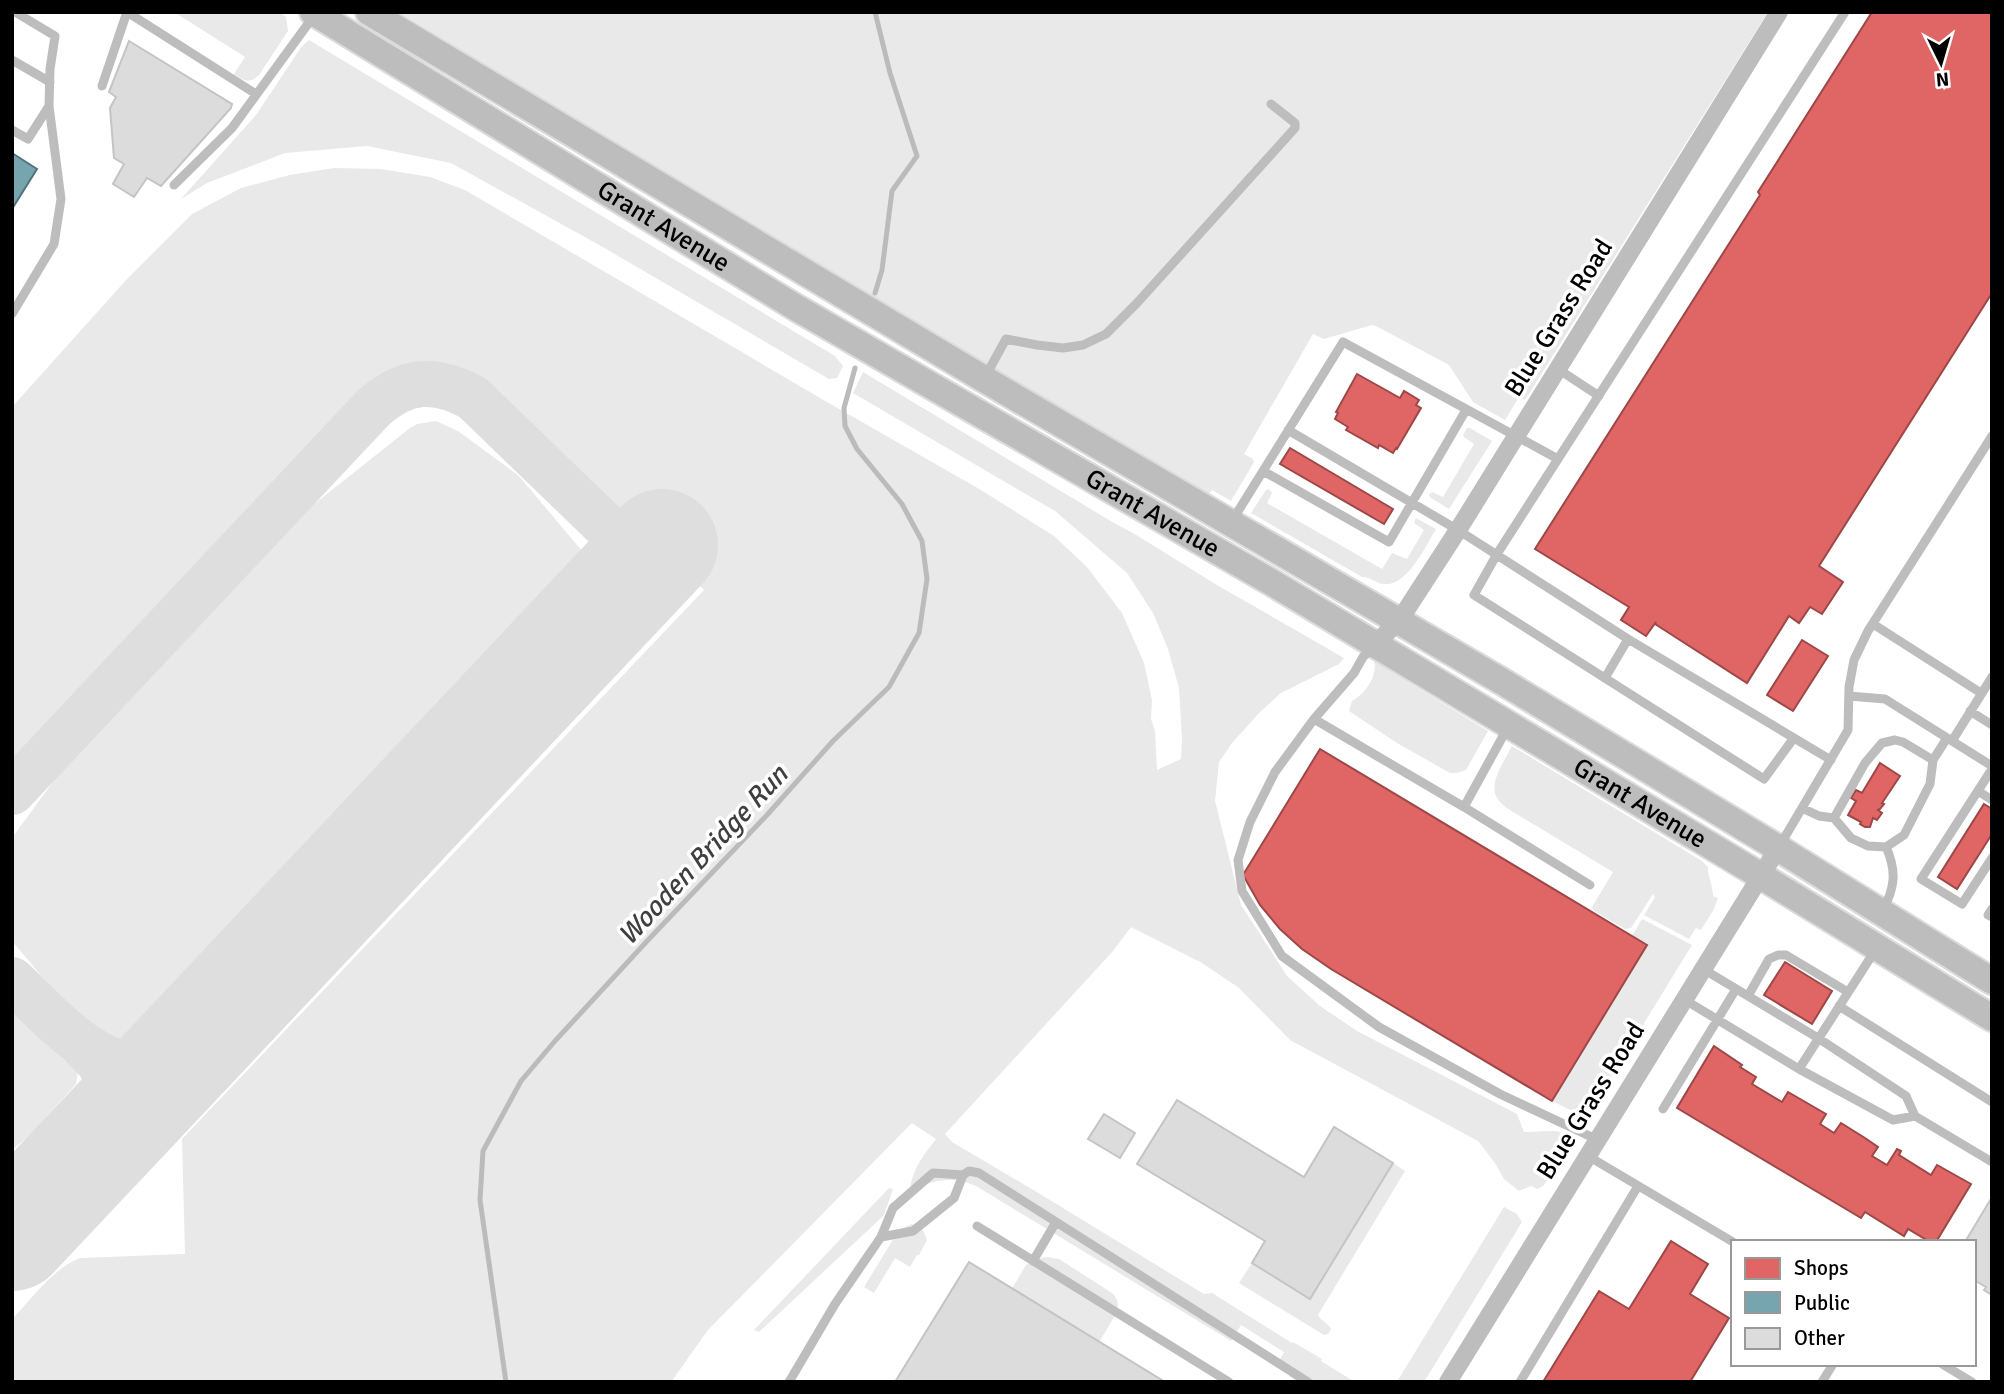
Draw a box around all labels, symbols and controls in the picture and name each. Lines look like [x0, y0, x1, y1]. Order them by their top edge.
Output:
north arrow [1906, 28, 1976, 98]
text: N [1935, 66, 1950, 91]
street label: Grant Avenue [591, 174, 736, 279]
street label: Blue Grass Road [1498, 233, 1620, 403]
street label: Grant Avenue [1080, 462, 1225, 565]
street label: Grant Avenue [1567, 751, 1712, 856]
water label: Wooden Bridge Run [611, 757, 796, 952]
street label: Blue Grass Road [1530, 1016, 1652, 1186]
legend [1731, 1240, 1976, 1366]
text: Shops [1794, 1255, 1848, 1281]
text: Public [1794, 1290, 1850, 1316]
text: Other [1794, 1325, 1845, 1351]

